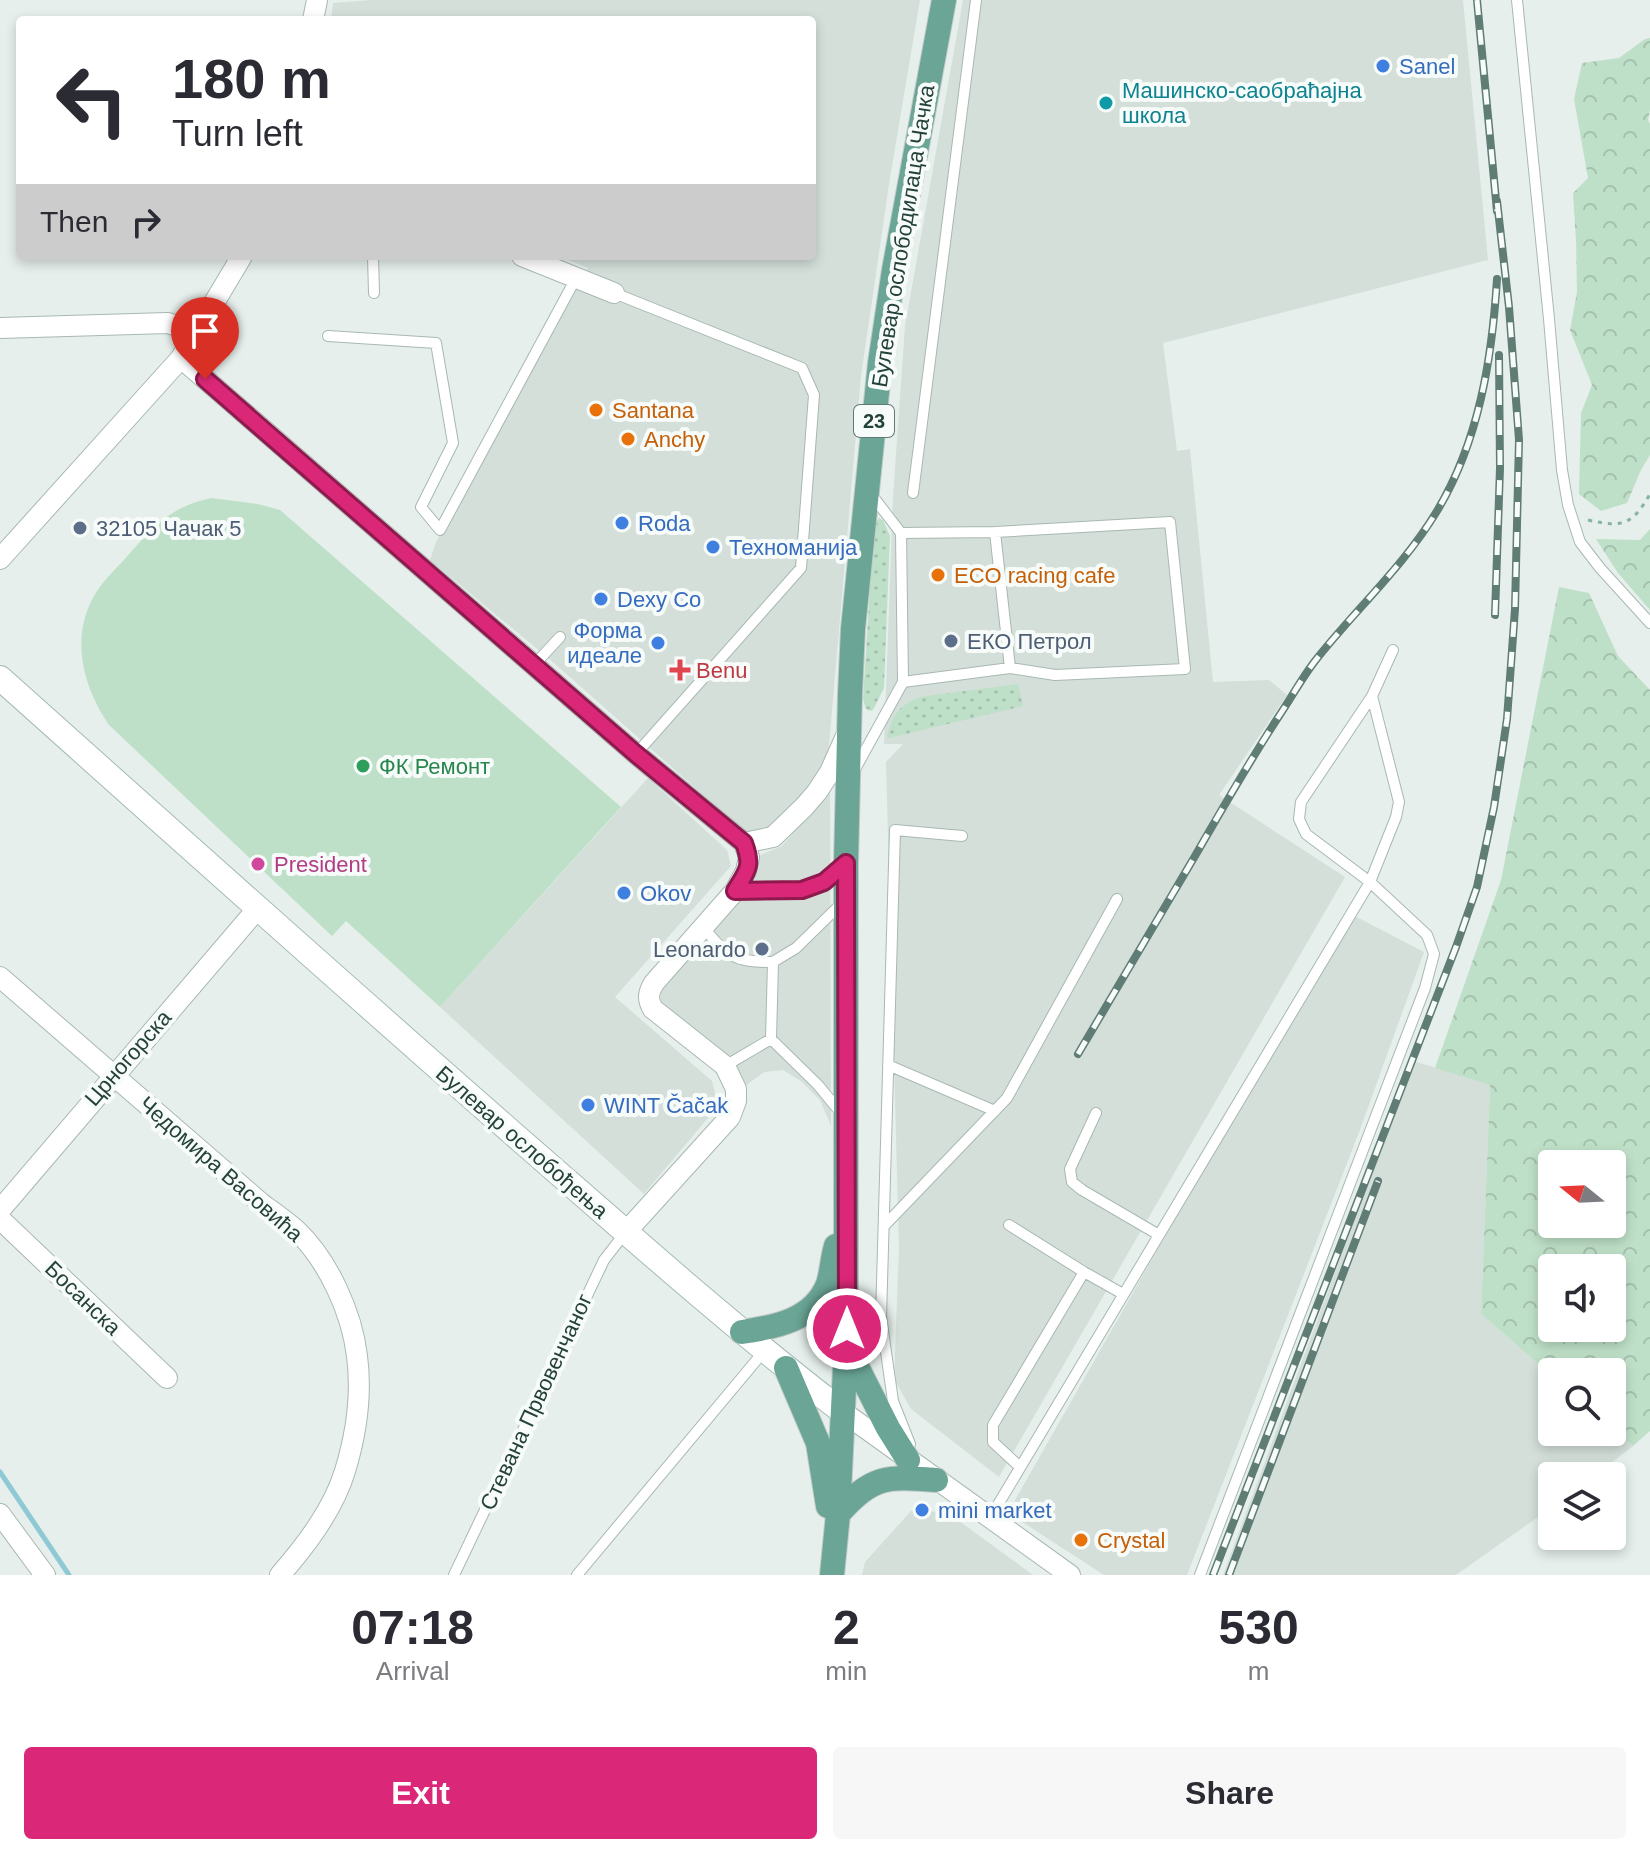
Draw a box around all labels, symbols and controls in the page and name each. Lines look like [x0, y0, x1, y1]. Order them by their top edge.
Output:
text: 180 m [172, 47, 331, 110]
icon: left [40, 48, 144, 152]
place label: Sanel [1399, 54, 1455, 79]
marker: Sanel [1374, 57, 1392, 75]
place label: Машинско-саобраћајна школа [1122, 78, 1362, 128]
street label: Булевар ослободилаца Чачка [867, 82, 939, 389]
marker: Машинско-саобраћајна школа [1097, 94, 1115, 112]
text: Turn left [172, 113, 303, 154]
icon: right [124, 200, 168, 244]
text: Then [40, 205, 108, 238]
pin [171, 297, 239, 379]
icon: arrive [183, 309, 227, 353]
place label: Santana [612, 398, 695, 423]
marker: Santana [587, 401, 605, 419]
road number: 23 [854, 405, 894, 437]
place label: Anchy [644, 427, 705, 452]
marker: Anchy [619, 430, 637, 448]
place label: Roda [638, 511, 691, 536]
marker: Roda [613, 514, 631, 532]
place label: 32105 Чачак 5 [96, 516, 241, 541]
marker: 32105 Чачак 5 [71, 519, 89, 537]
place label: Техноманија [729, 535, 858, 560]
marker: Техноманија [704, 538, 722, 556]
place label: ECO racing cafe [954, 563, 1115, 588]
marker: ECO racing cafe [929, 566, 947, 584]
place label: Dexy Co [617, 587, 701, 612]
marker: Dexy Co [592, 590, 610, 608]
place label: Форма идеале [567, 618, 643, 668]
place label: ЕКО Петрол [967, 629, 1092, 654]
marker: ЕКО Петрол [942, 632, 960, 650]
marker: Форма идеале [649, 634, 667, 652]
place label: Benu [696, 658, 747, 683]
marker: Benu [671, 661, 689, 679]
place label: ФК Ремонт [379, 754, 490, 779]
marker: ФК Ремонт [354, 757, 372, 775]
place label: President [274, 852, 367, 877]
marker: President [249, 855, 267, 873]
place label: Okov [640, 881, 691, 906]
marker: Okov [615, 884, 633, 902]
place label: Leonardo [653, 937, 746, 962]
marker: Leonardo [753, 940, 771, 958]
street label: Црногорска [80, 1005, 177, 1111]
street label: Булевар ослобођења [431, 1061, 614, 1224]
street label: Чедомира Васовића [134, 1091, 308, 1247]
place label: WINT Čačak [604, 1093, 729, 1118]
marker: WINT Čačak [579, 1096, 597, 1114]
north arrow [1538, 1150, 1626, 1238]
map controls [1538, 1150, 1626, 1550]
button: sound [1538, 1254, 1626, 1342]
street label: Босанска [40, 1256, 127, 1341]
position arrow [805, 1287, 889, 1371]
street label: Стевана Првовенчаног [475, 1290, 597, 1514]
button: search [1538, 1358, 1626, 1446]
button: layers [1538, 1462, 1626, 1550]
place label: mini market [938, 1498, 1052, 1523]
marker: mini market [913, 1501, 931, 1519]
place label: Crystal [1097, 1528, 1165, 1553]
marker: Crystal [1072, 1531, 1090, 1549]
text: 07:18 [351, 1601, 474, 1654]
text: 2 [833, 1601, 860, 1654]
text: 530 [1219, 1601, 1299, 1654]
text: Arrival [376, 1656, 450, 1686]
text: min [825, 1656, 867, 1686]
text: m [1248, 1656, 1269, 1686]
button: Exit [24, 1747, 817, 1839]
button: Share [833, 1747, 1626, 1839]

